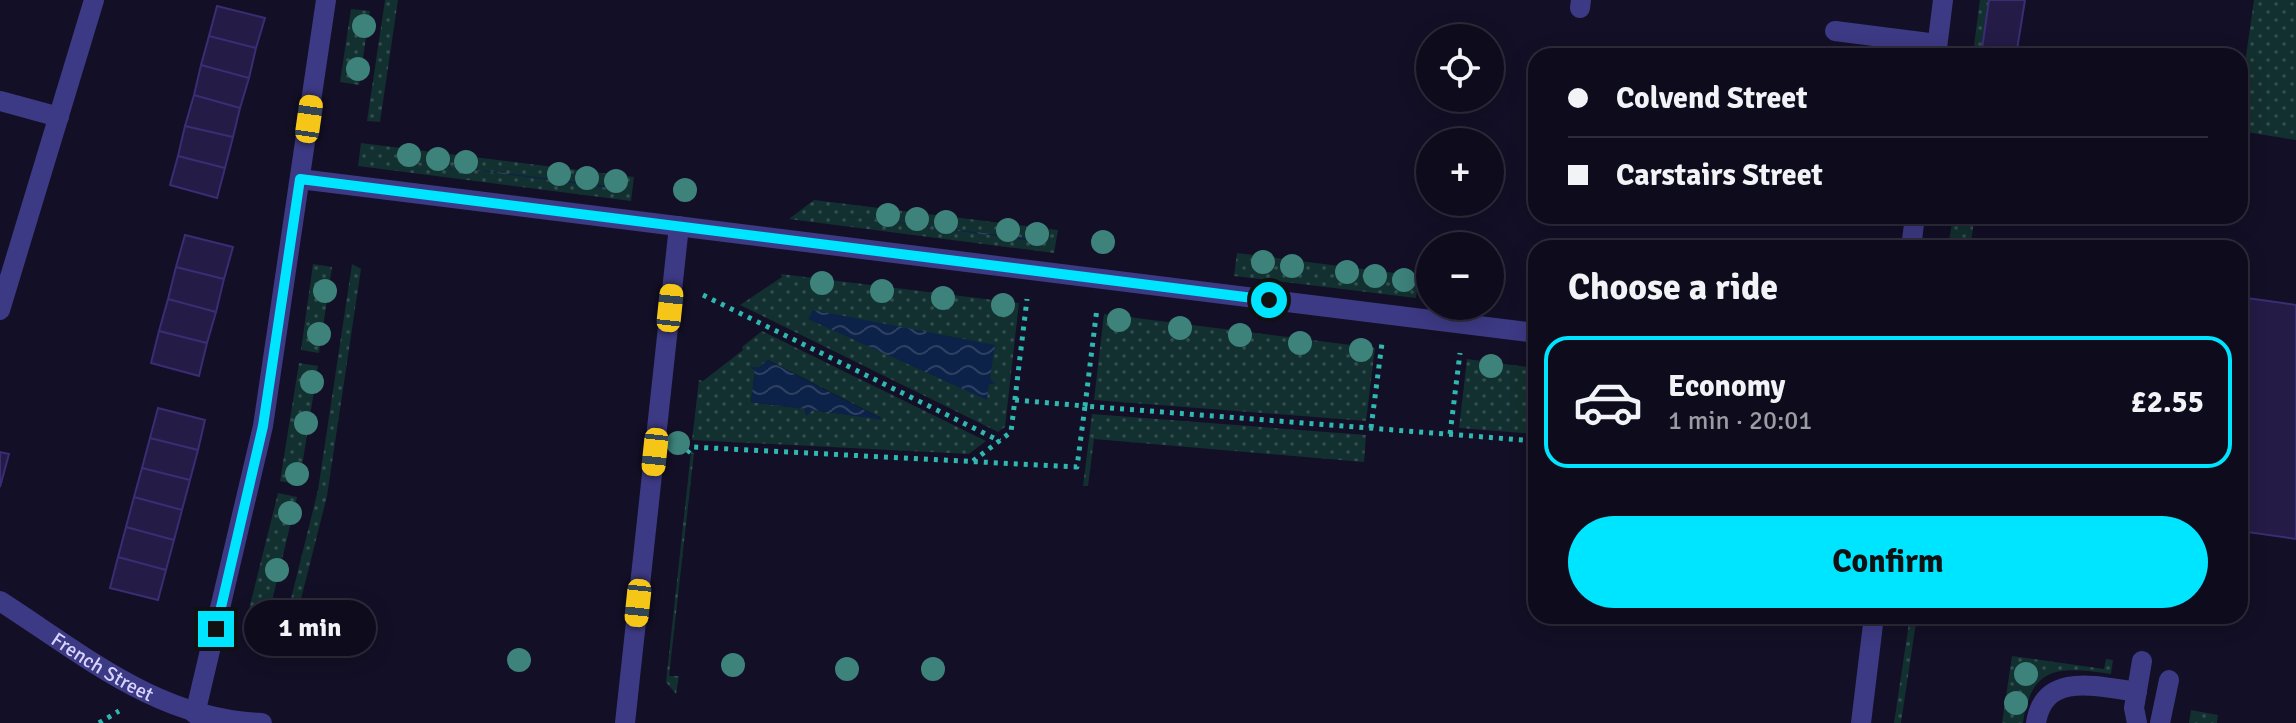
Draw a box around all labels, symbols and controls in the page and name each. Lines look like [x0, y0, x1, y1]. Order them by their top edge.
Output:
map controls [1416, 24, 1504, 320]
button: locate [1416, 24, 1504, 112]
text: Colvend Street [1616, 80, 1808, 117]
car [294, 94, 324, 144]
button: + [1416, 128, 1504, 216]
text: Carstairs Street [1616, 157, 1823, 194]
button: − [1416, 232, 1504, 320]
text: Choose a ride [1568, 265, 1778, 310]
route start [1251, 282, 1287, 318]
car [656, 283, 684, 333]
icon: car [1572, 366, 1644, 438]
text: Economy [1668, 368, 1785, 405]
text: £2.55 [2131, 384, 2204, 421]
text: 1 min · 20:01 [1668, 405, 1812, 437]
car [641, 427, 669, 477]
button: Confirm [1568, 516, 2208, 608]
car [624, 578, 652, 628]
callout: 1 min [244, 601, 376, 657]
route end [198, 611, 234, 647]
text: 1 min [279, 612, 341, 644]
street label: French Street [47, 627, 158, 707]

